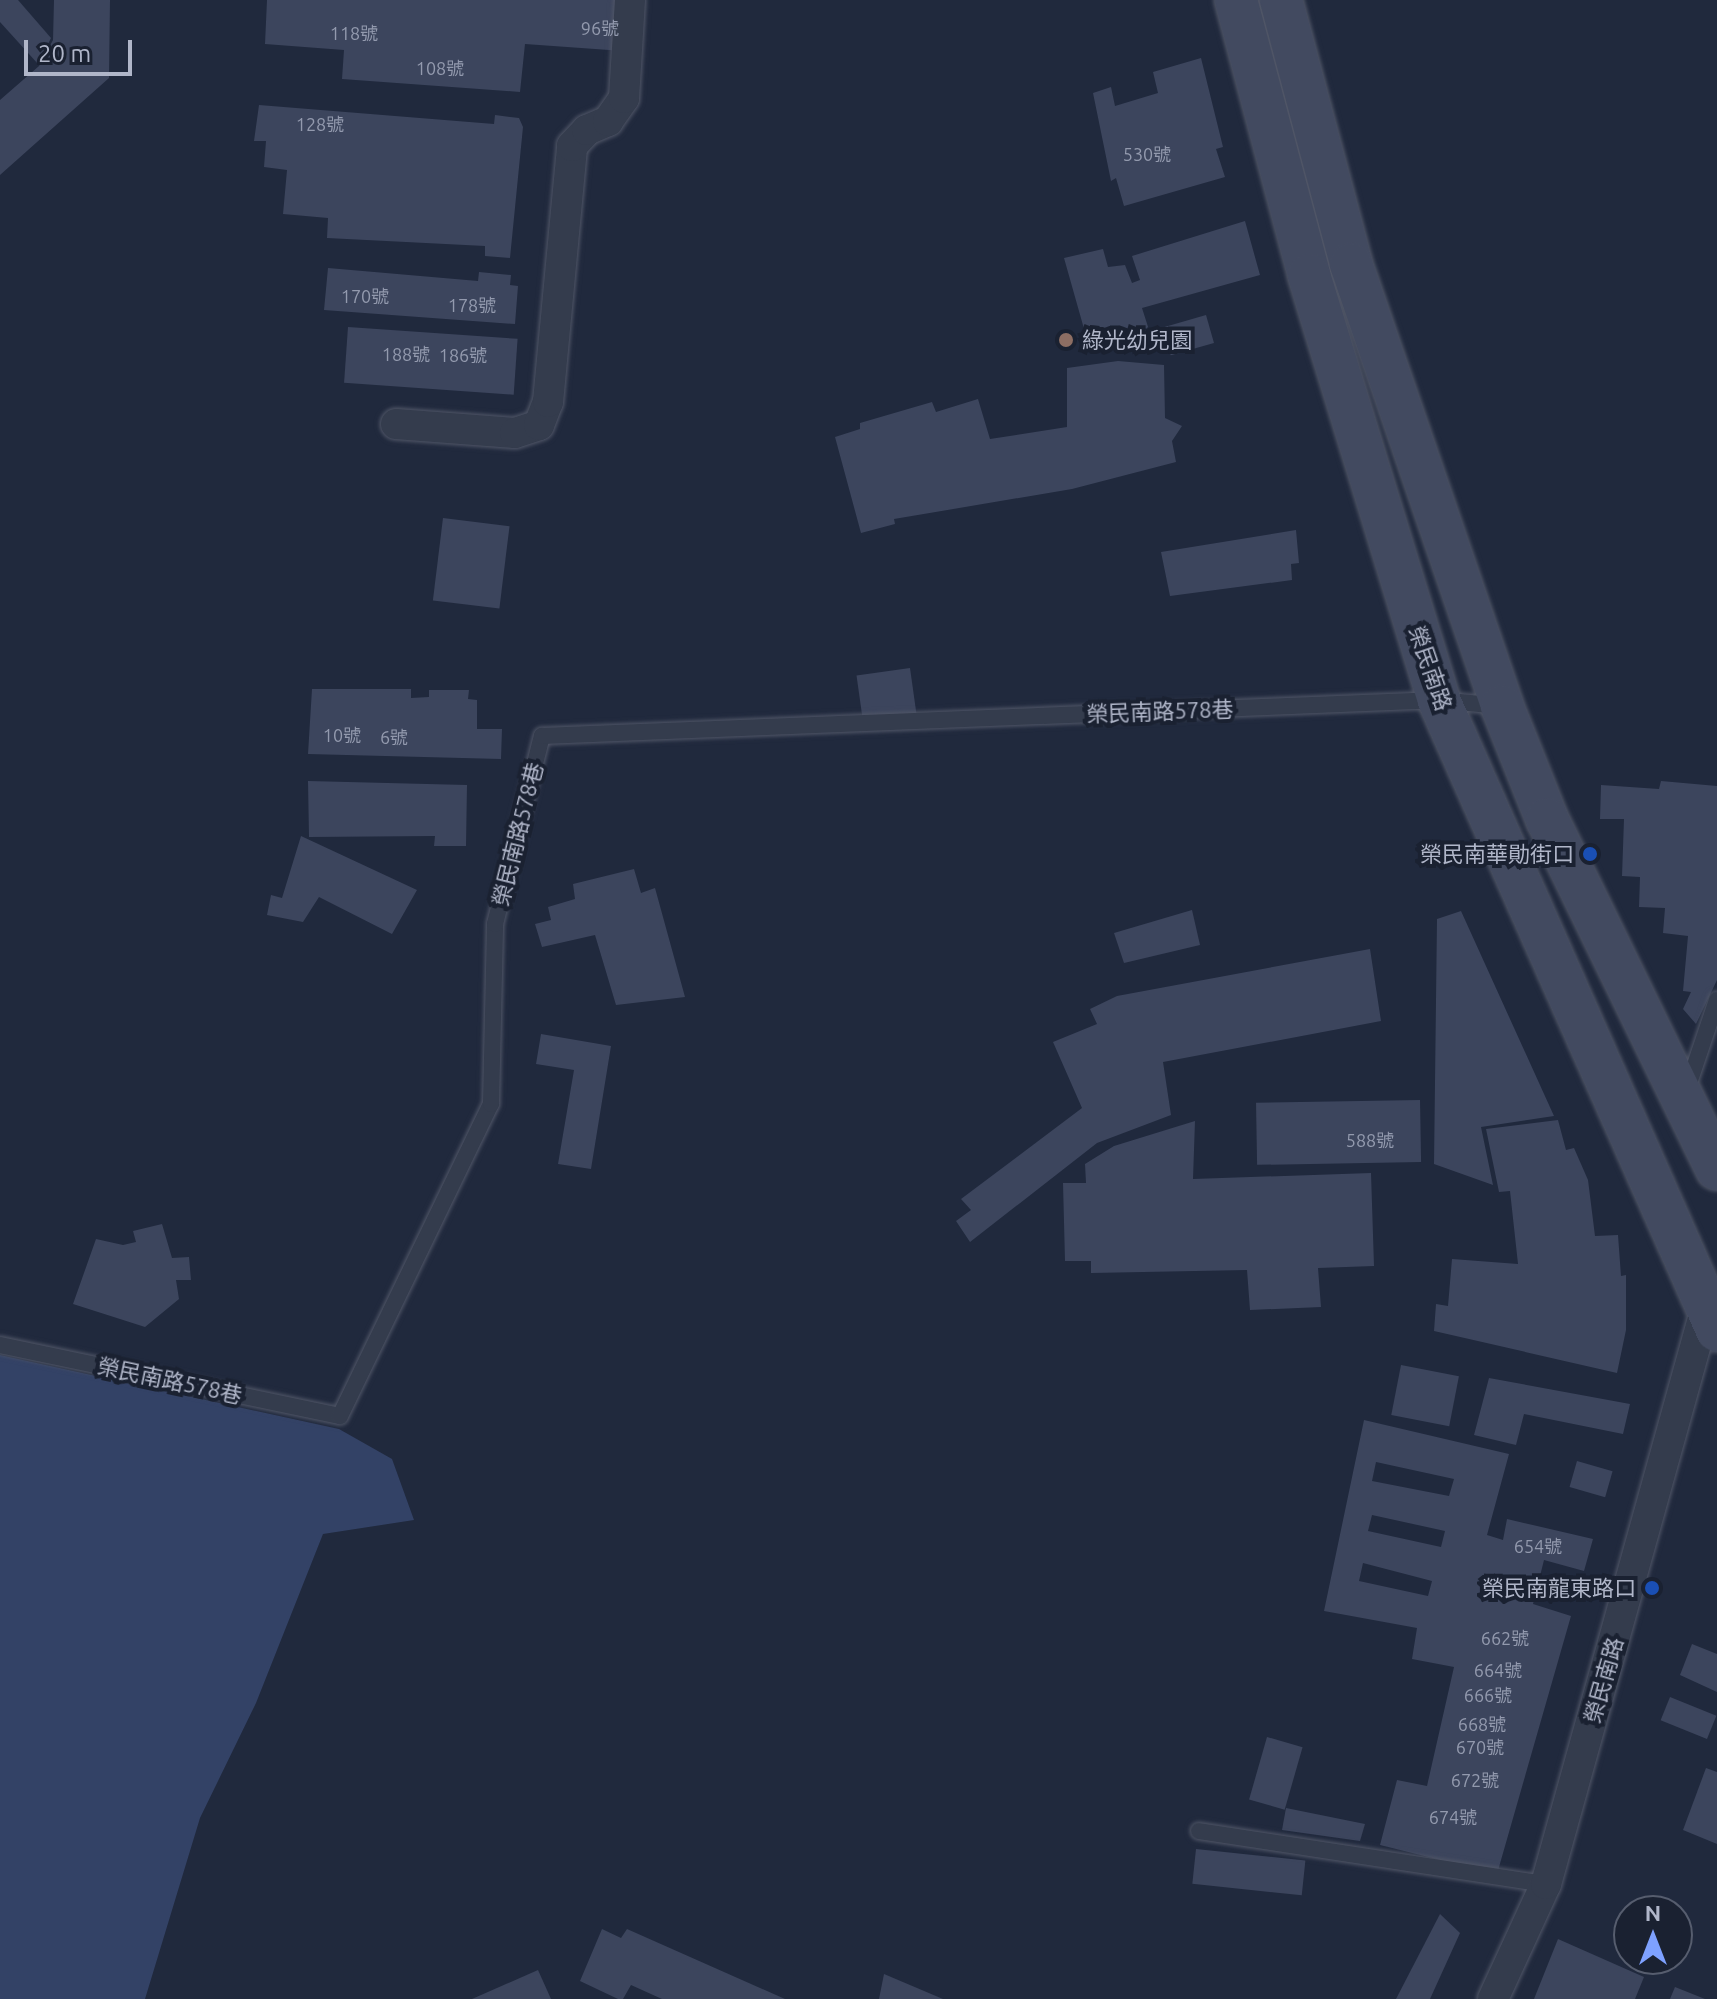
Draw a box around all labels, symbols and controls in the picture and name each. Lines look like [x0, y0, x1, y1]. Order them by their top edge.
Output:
house number: 96號 [581, 17, 619, 39]
house number: 118號 [330, 22, 378, 44]
scale bar [28, 24, 136, 74]
text: 20 m [38, 40, 91, 67]
house number: 108號 [416, 57, 464, 79]
house number: 128號 [296, 113, 344, 135]
house number: 530號 [1123, 143, 1171, 165]
house number: 170號 [341, 285, 389, 307]
house number: 178號 [448, 294, 496, 316]
place label: 綠光幼兒園 [1082, 327, 1192, 353]
marker: 綠光幼兒園 [1057, 331, 1075, 349]
house number: 188號 [382, 343, 430, 365]
house number: 186號 [439, 344, 487, 366]
street label: 榮民南路 [1404, 622, 1458, 714]
street label: 榮民南路578巷 [1086, 695, 1234, 727]
house number: 10號 [323, 724, 361, 746]
house number: 6號 [380, 726, 408, 748]
street label: 榮民南路578巷 [486, 759, 548, 909]
place label: 榮民南華勛街口 [1420, 841, 1574, 867]
marker: 榮民南華勛街口 [1581, 845, 1599, 863]
house number: 588號 [1346, 1129, 1394, 1151]
street label: 榮民南路578巷 [95, 1352, 245, 1408]
house number: 654號 [1514, 1535, 1562, 1557]
place label: 榮民南龍東路口 [1482, 1575, 1636, 1601]
marker: 榮民南龍東路口 [1643, 1579, 1661, 1597]
house number: 662號 [1481, 1627, 1529, 1649]
street label: 榮民南路 [1578, 1634, 1628, 1726]
house number: 664號 [1474, 1659, 1522, 1681]
house number: 666號 [1464, 1684, 1512, 1706]
house number: 668號 [1458, 1713, 1506, 1735]
house number: 670號 [1456, 1736, 1504, 1758]
house number: 672號 [1451, 1769, 1499, 1791]
house number: 674號 [1429, 1806, 1477, 1828]
north arrow [1613, 1895, 1693, 1975]
text: N [1645, 1900, 1661, 1925]

